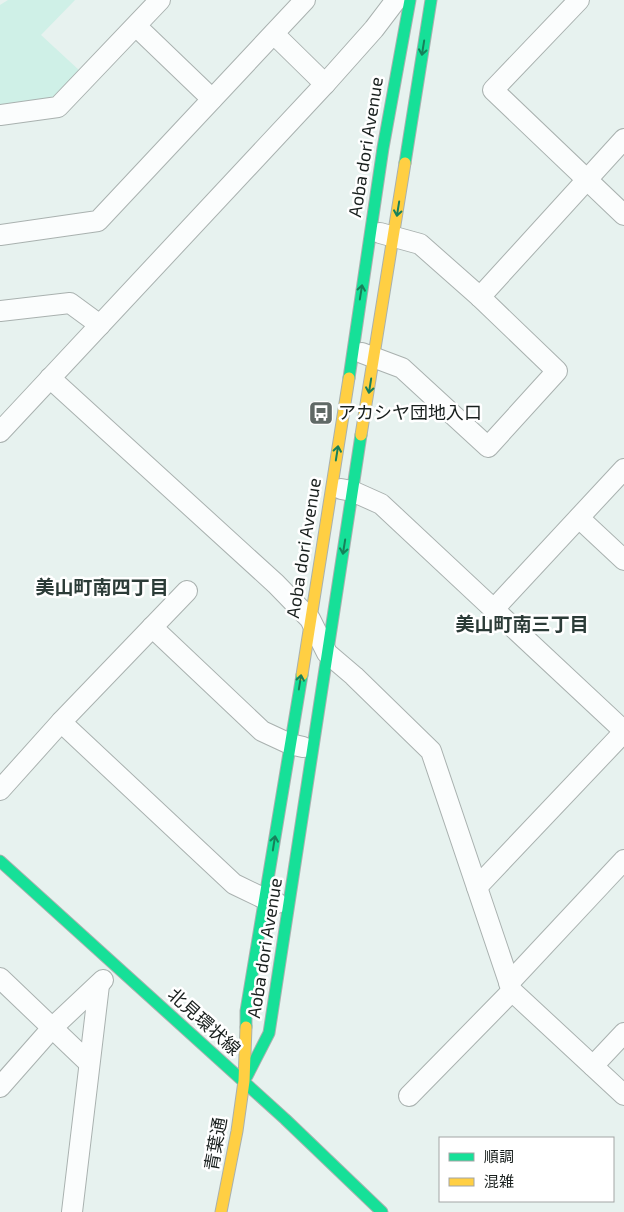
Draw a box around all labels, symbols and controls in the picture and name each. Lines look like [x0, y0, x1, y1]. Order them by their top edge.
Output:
one-way arrow [418, 40, 428, 56]
street label: Aoba dori Avenue [343, 75, 387, 219]
one-way arrow [393, 200, 403, 216]
one-way arrow [357, 284, 367, 300]
one-way arrow [364, 378, 374, 394]
bus stop icon: アカシヤ団地入口 [308, 400, 334, 426]
place label: アカシヤ団地入口 [338, 401, 482, 423]
one-way arrow [332, 445, 342, 461]
street label: Aoba dori Avenue [281, 476, 325, 620]
one-way arrow [338, 539, 348, 555]
district label: 美山町南四丁目 [35, 575, 169, 598]
district label: 美山町南三丁目 [455, 612, 589, 635]
one-way arrow [295, 674, 305, 690]
one-way arrow [270, 835, 280, 851]
street label: Aoba dori Avenue [242, 876, 286, 1020]
street label: 北見環状線 [164, 983, 245, 1060]
street label: 青葉通 [199, 1115, 231, 1172]
legend [439, 1137, 614, 1202]
text: 順調 [484, 1147, 514, 1165]
text: 混雑 [484, 1172, 514, 1190]

